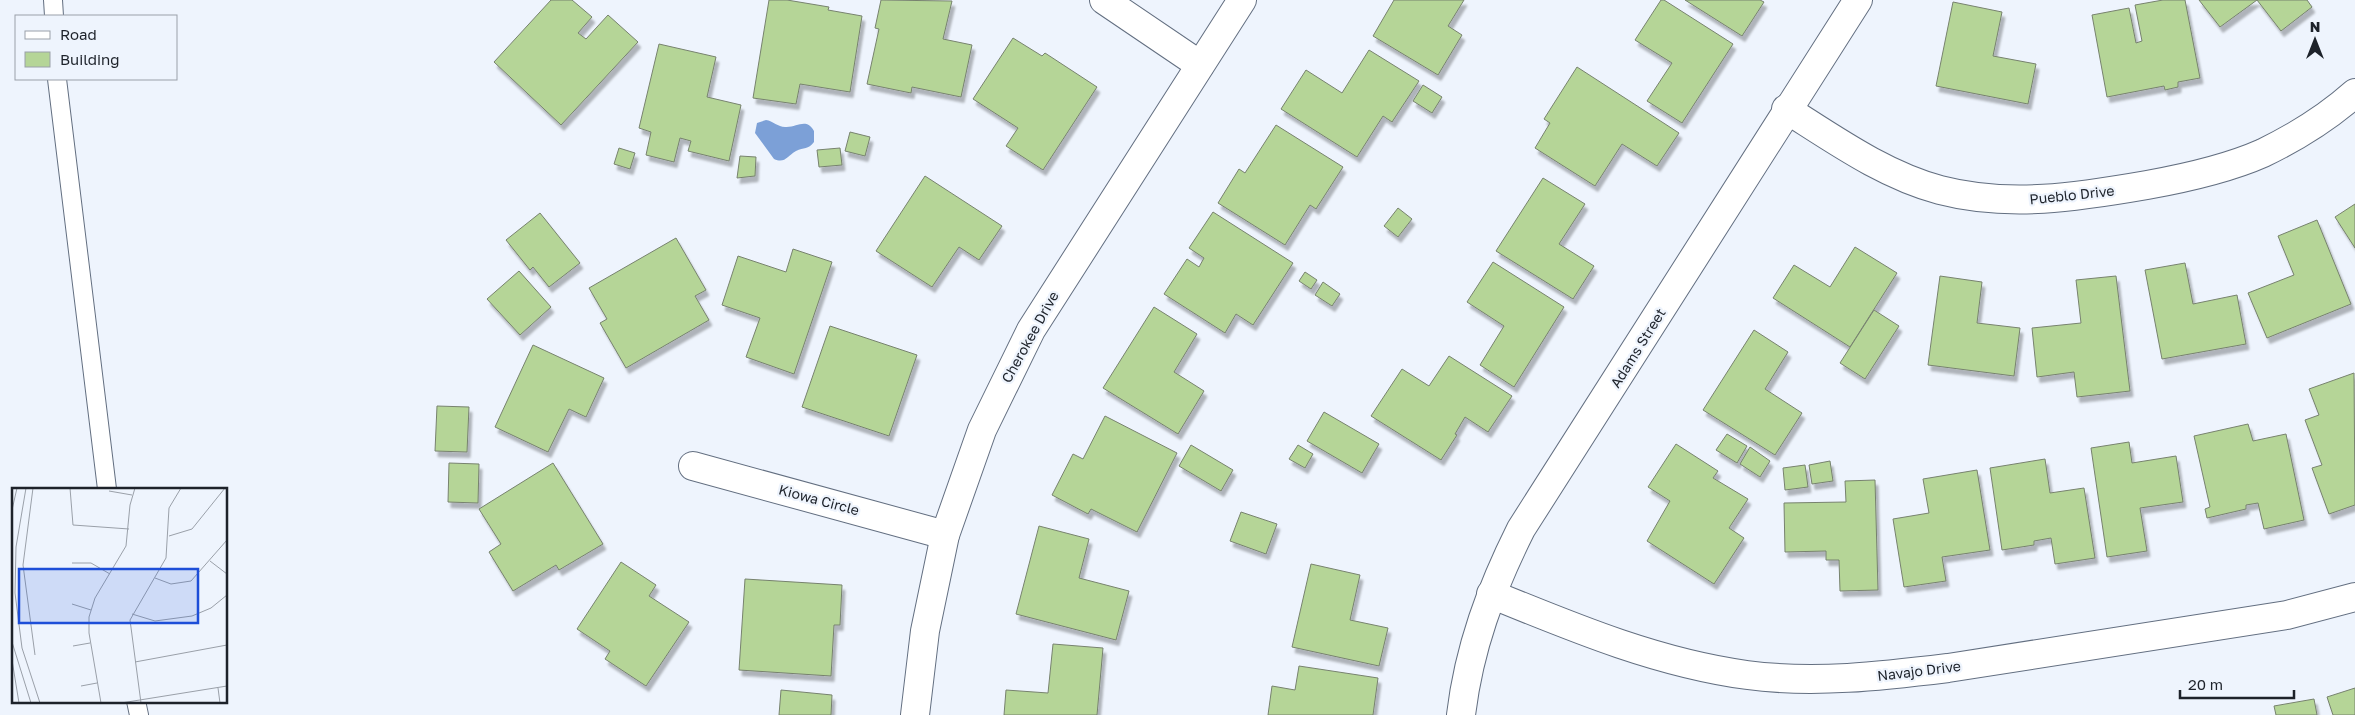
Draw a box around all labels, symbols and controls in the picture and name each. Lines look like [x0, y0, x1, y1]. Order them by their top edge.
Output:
legend [15, 15, 178, 80]
north arrow [2290, 15, 2340, 65]
text: N [2310, 18, 2320, 35]
text: Road [60, 25, 97, 43]
text: Building [60, 50, 120, 68]
street label: Pueblo Drive [2029, 182, 2115, 207]
street label: Cherokee Drive [997, 288, 1062, 386]
street label: Adams Street [1606, 305, 1669, 391]
street label: Kiowa Circle [777, 481, 861, 518]
inset map [12, 488, 228, 702]
street label: Navajo Drive [1876, 657, 1962, 684]
scale bar [2180, 668, 2294, 700]
text: 20 m [2188, 675, 2223, 693]

